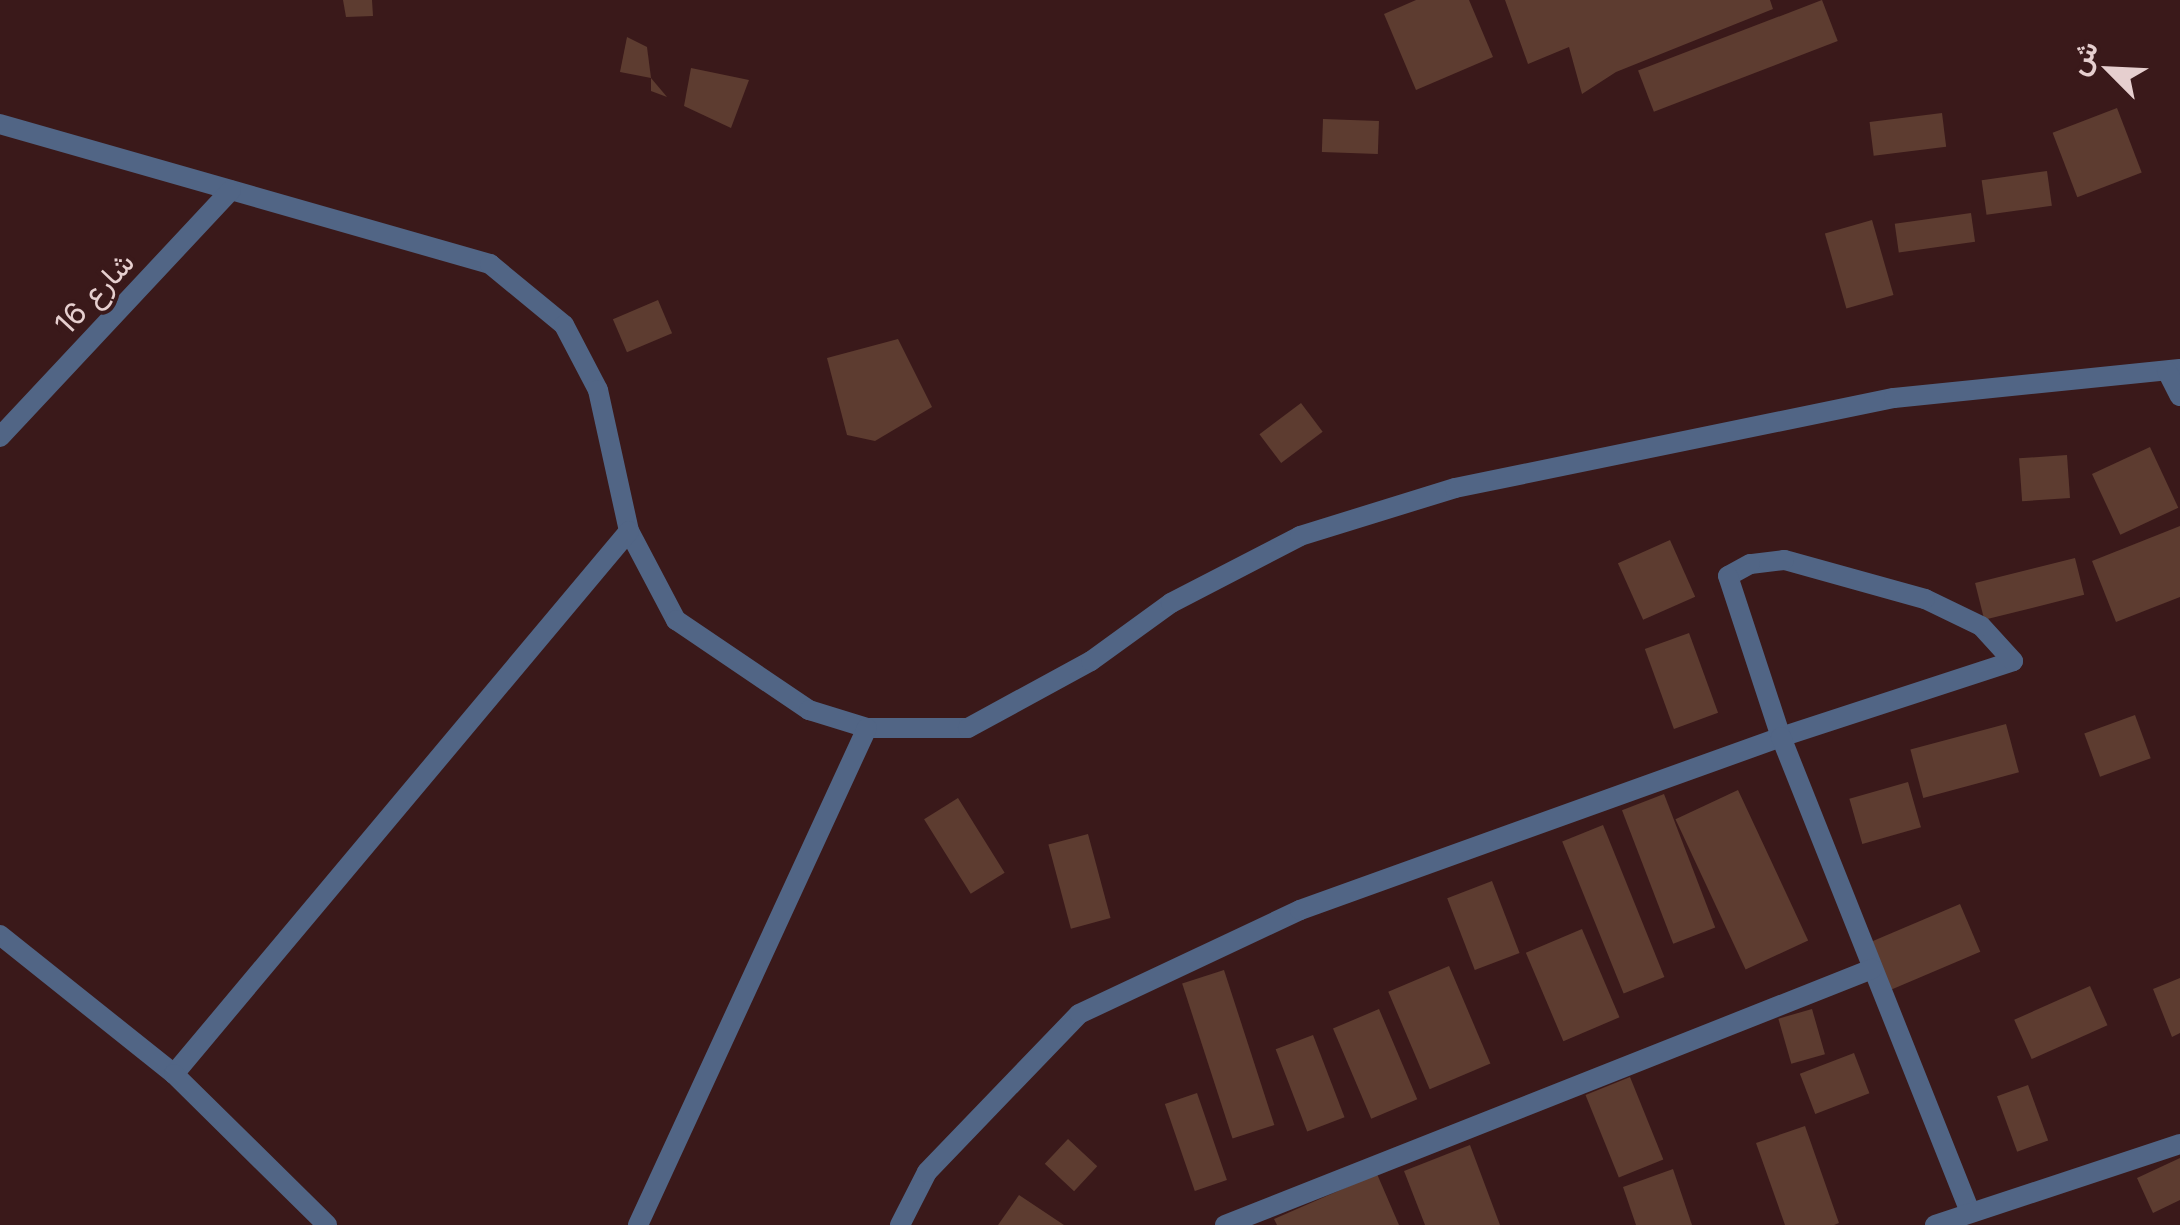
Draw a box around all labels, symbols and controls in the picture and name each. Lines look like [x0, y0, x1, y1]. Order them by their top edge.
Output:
north arrow [2060, 20, 2160, 120]
text: ش [2060, 36, 2105, 80]
street label: شارع 16 [47, 244, 141, 342]

